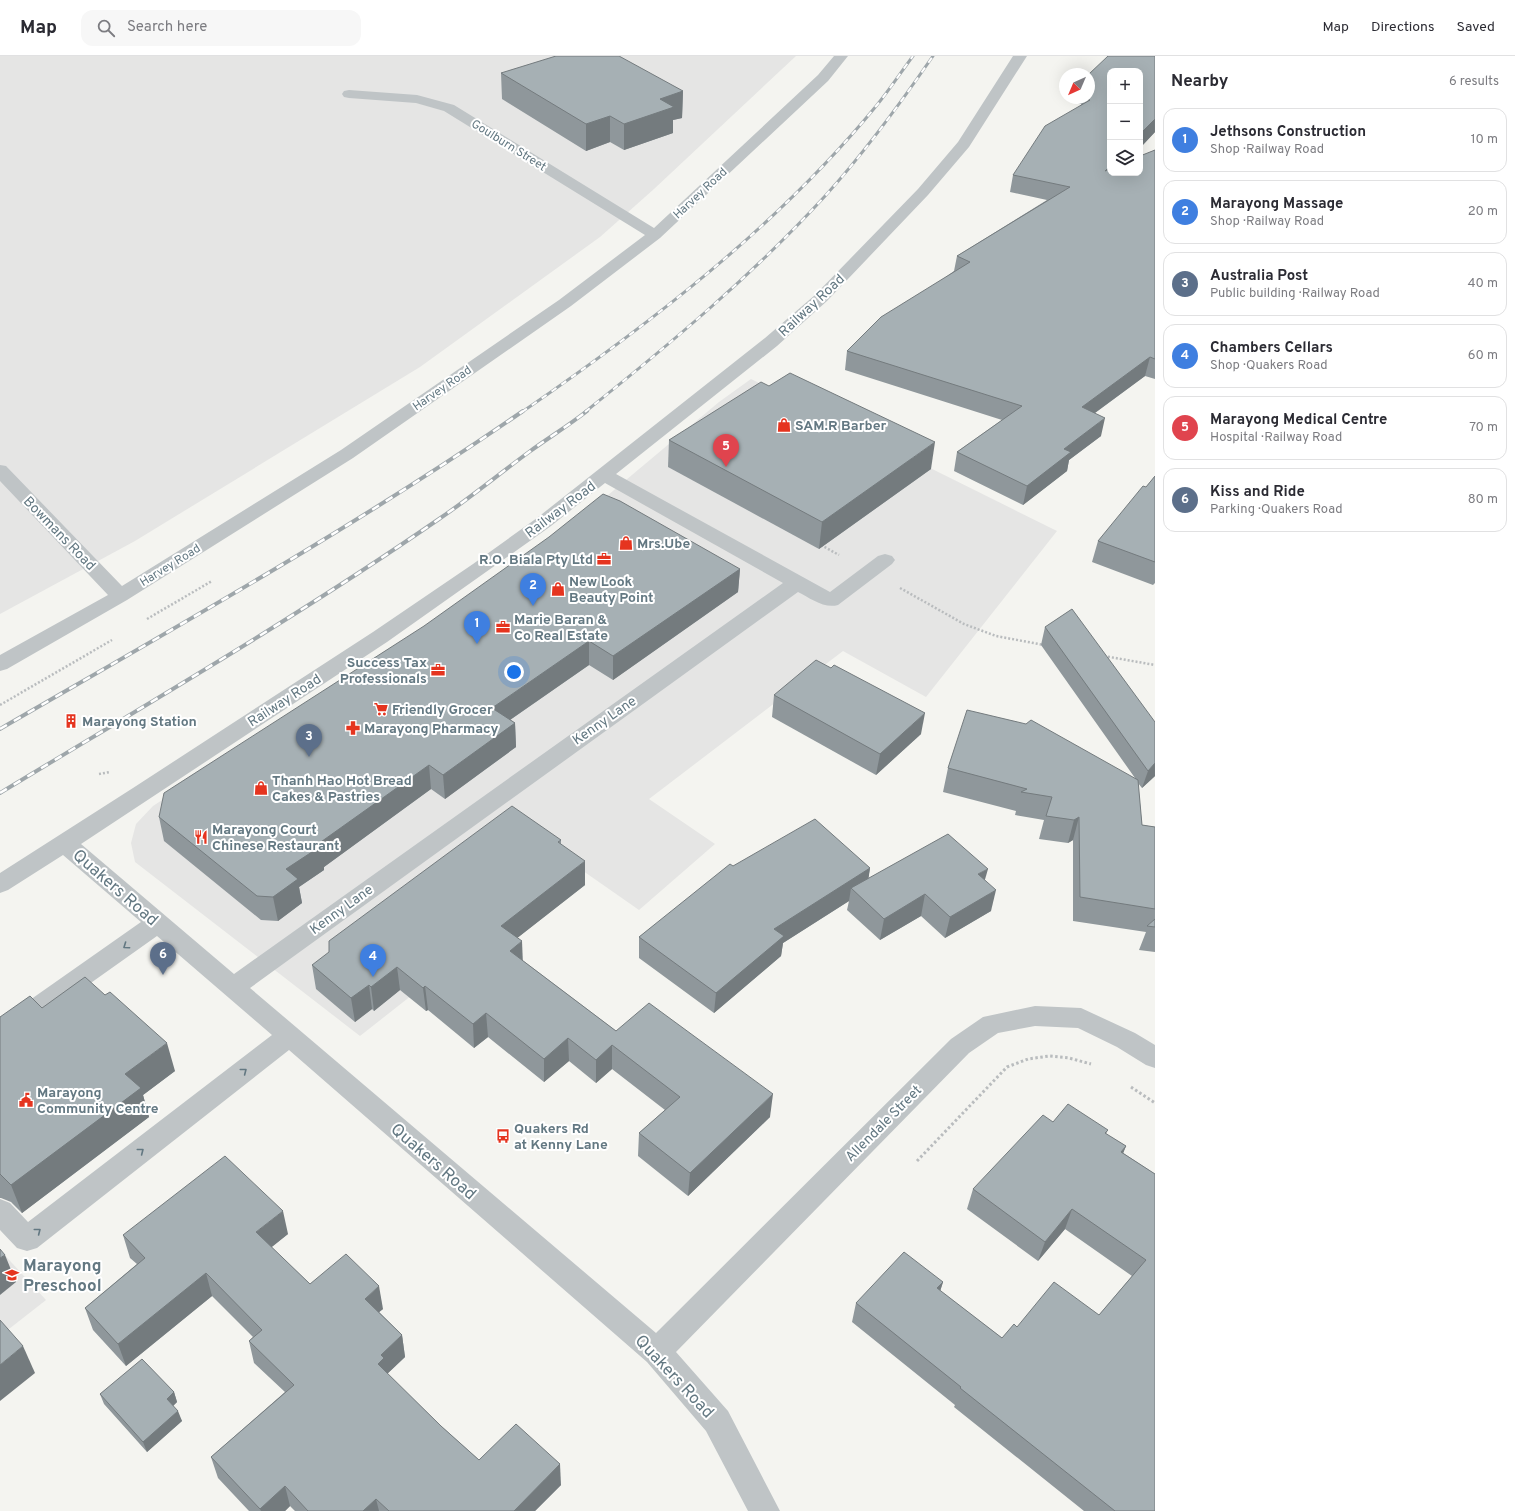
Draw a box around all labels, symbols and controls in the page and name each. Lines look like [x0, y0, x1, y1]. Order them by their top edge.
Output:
search box [81, 10, 361, 46]
text: Map [20, 16, 57, 40]
icon: search [95, 17, 117, 39]
text: Search here [127, 18, 207, 37]
text: Map [1323, 19, 1349, 36]
text: Directions [1371, 19, 1435, 36]
text: Saved [1457, 19, 1495, 36]
north arrow [1059, 68, 1095, 104]
map controls [1107, 68, 1143, 176]
button: + [1107, 68, 1143, 104]
text: Nearby [1171, 71, 1228, 93]
text: 6 results [1449, 74, 1499, 90]
button: − [1107, 104, 1143, 140]
street label: Goulburn Street [468, 116, 549, 175]
text: Jethsons Construction [1210, 123, 1366, 142]
text: 1 [1182, 132, 1188, 148]
text: 10 m [1471, 132, 1498, 148]
button: layers [1107, 140, 1143, 176]
text: Shop · Railway Road [1210, 142, 1324, 158]
street label: Harvey Road [670, 165, 731, 223]
text: Marayong Massage [1210, 195, 1343, 214]
text: 2 [1181, 204, 1189, 220]
text: 20 m [1468, 204, 1498, 220]
text: Shop · Railway Road [1210, 214, 1324, 230]
text: Australia Post [1210, 267, 1308, 286]
street label: Railway Road [775, 271, 849, 341]
text: 3 [1181, 276, 1189, 292]
text: 40 m [1468, 276, 1498, 292]
text: Public building · Railway Road [1210, 286, 1380, 302]
text: Chambers Cellars [1210, 339, 1333, 358]
text: 4 [1181, 348, 1189, 364]
text: 60 m [1468, 348, 1498, 364]
text: Shop · Quakers Road [1210, 358, 1328, 374]
street label: Harvey Road [410, 363, 475, 415]
text: Marayong Medical Centre [1210, 411, 1387, 430]
shop icon: SAM.R Barber [776, 417, 792, 433]
place label: SAM.R Barber [795, 418, 887, 435]
text: 5 [1181, 420, 1189, 436]
text: 70 m [1469, 420, 1498, 436]
text: Hospital · Railway Road [1210, 430, 1342, 446]
pin: 5 [713, 434, 739, 467]
street label: Railway Road [522, 478, 600, 542]
text: Kiss and Ride [1210, 483, 1305, 502]
text: 6 [1181, 492, 1189, 508]
text: 80 m [1468, 492, 1498, 508]
street label: Bowmans Road [19, 493, 99, 575]
text: Parking · Quakers Road [1210, 502, 1343, 518]
shop icon: Mrs.Ube [618, 535, 634, 551]
place label: Mrs.Ube [637, 536, 690, 553]
street label: Harvey Road [137, 541, 204, 591]
office icon: R.O. Biala Pty Ltd [596, 551, 612, 567]
place label: R.O. Biala Pty Ltd [479, 552, 593, 569]
pin: 2 [520, 573, 546, 606]
place label: New Look Beauty Point [569, 574, 654, 607]
shop icon: New Look Beauty Point [550, 581, 566, 597]
pin: 1 [464, 611, 490, 644]
place label: Marie Baran & Co Real Estate [514, 612, 608, 645]
office icon: Marie Baran & Co Real Estate [495, 619, 511, 635]
place label: Success Tax Professionals [340, 655, 427, 688]
office icon: Success Tax Professionals [430, 662, 446, 678]
your location [504, 662, 524, 682]
street label: Railway Road [245, 671, 325, 731]
street label: Kenny Lane [570, 693, 640, 749]
supermarket icon: Friendly Grocer [373, 701, 389, 717]
place label: Friendly Grocer [392, 702, 493, 719]
building icon: Marayong Station [63, 713, 79, 729]
place label: Marayong Station [82, 714, 197, 731]
pharmacy icon: Marayong Pharmacy [345, 720, 361, 736]
place label: Marayong Pharmacy [364, 721, 499, 738]
pin: 3 [296, 724, 322, 757]
place label: Thanh Hao Hot Bread Cakes & Pastries [272, 773, 412, 806]
shop icon: Thanh Hao Hot Bread Cakes & Pastries [253, 780, 269, 796]
place label: Marayong Court Chinese Restaurant [212, 822, 340, 855]
restaurant icon: Marayong Court Chinese Restaurant [193, 829, 209, 845]
street label: Quakers Road [67, 845, 162, 932]
street label: Kenny Lane [307, 882, 377, 939]
one-way arrow [124, 941, 131, 948]
pin: 6 [150, 942, 176, 975]
pin: 4 [360, 944, 386, 977]
one-way arrow [239, 1069, 246, 1076]
street label: Allendale Street [842, 1082, 926, 1166]
place label: Marayong Community Centre [37, 1085, 159, 1118]
public building icon: Marayong Community Centre [18, 1092, 34, 1108]
street label: Quakers Road [385, 1119, 480, 1206]
place label: Quakers Rd at Kenny Lane [514, 1121, 608, 1154]
bus stop icon: Quakers Rd at Kenny Lane [495, 1128, 511, 1144]
one-way arrow [136, 1149, 143, 1156]
one-way arrow [34, 1228, 41, 1235]
place label: Marayong Preschool [23, 1256, 102, 1298]
school or university icon: Marayong Preschool [4, 1267, 20, 1283]
street label: Quakers Road [629, 1331, 718, 1424]

